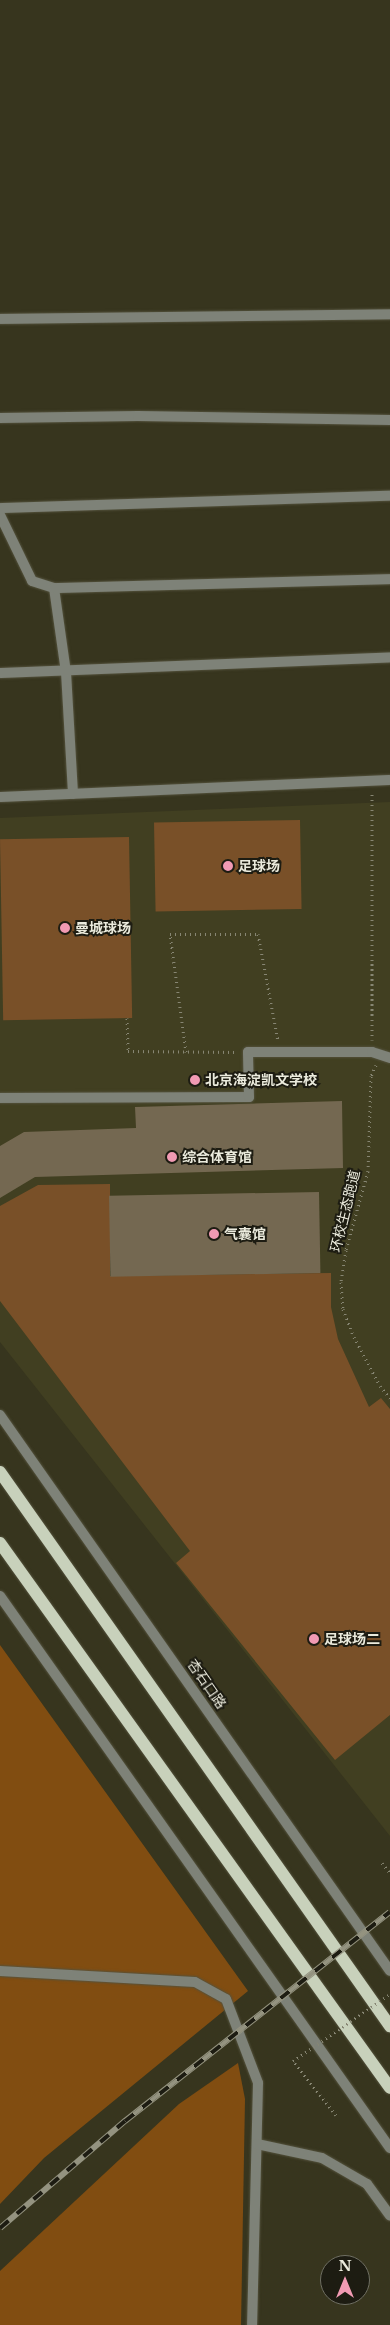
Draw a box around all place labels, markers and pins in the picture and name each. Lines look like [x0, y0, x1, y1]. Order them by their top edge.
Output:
place label: 足球场 [238, 858, 280, 874]
marker: 足球场 [222, 860, 234, 872]
place label: 曼城球场 [75, 920, 131, 936]
marker: 曼城球场 [59, 922, 71, 934]
place label: 北京海淀凯文学校 [205, 1072, 317, 1088]
marker: 北京海淀凯文学校 [189, 1074, 201, 1086]
place label: 综合体育馆 [182, 1149, 252, 1165]
marker: 综合体育馆 [166, 1151, 178, 1163]
place label: 气囊馆 [224, 1226, 266, 1242]
marker: 气囊馆 [208, 1228, 220, 1240]
place label: 足球场二 [324, 1631, 380, 1647]
marker: 足球场二 [308, 1633, 320, 1645]

